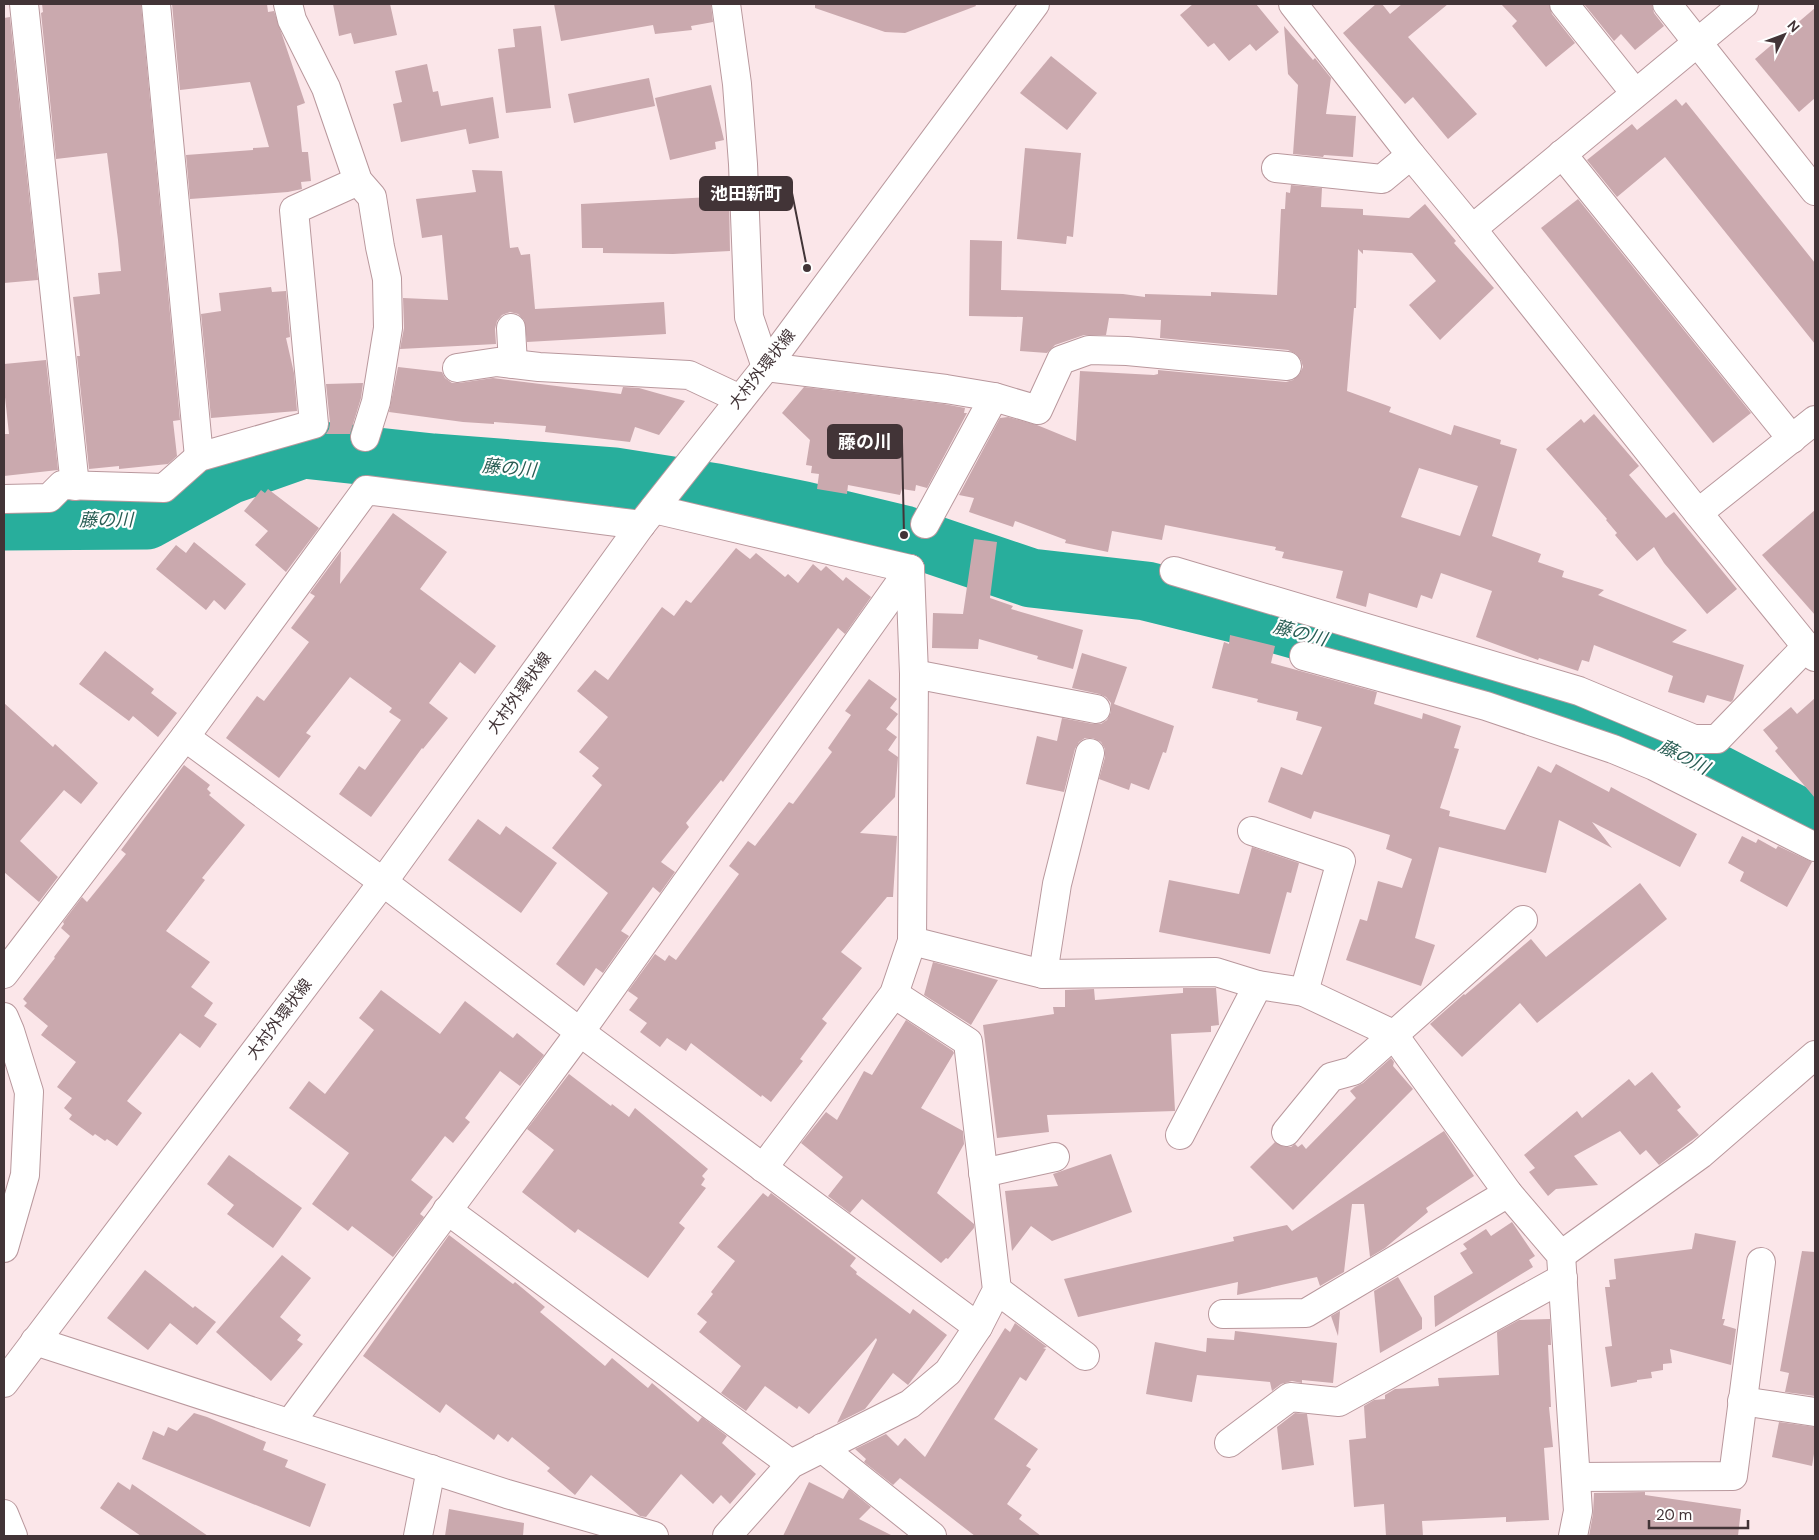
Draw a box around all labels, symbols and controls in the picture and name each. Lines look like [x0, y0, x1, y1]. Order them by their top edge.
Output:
north arrow [1759, 10, 1809, 60]
text: N [1784, 16, 1804, 36]
callout: 池田新町 [700, 177, 792, 210]
text: 池田新町 [710, 182, 782, 206]
street label: 大村外環状線 [724, 325, 800, 413]
callout: 藤の川 [828, 425, 902, 458]
text: 藤の川 [838, 430, 892, 454]
water label: 藤の川 [481, 454, 539, 482]
water label: 藤の川 [79, 508, 135, 532]
water label: 藤の川 [1271, 614, 1331, 652]
street label: 大村外環状線 [482, 648, 556, 738]
water label: 藤の川 [1654, 734, 1715, 781]
street label: 大村外環状線 [242, 974, 316, 1064]
scale bar [1649, 1498, 1748, 1530]
text: 20 m [1656, 1505, 1692, 1525]

